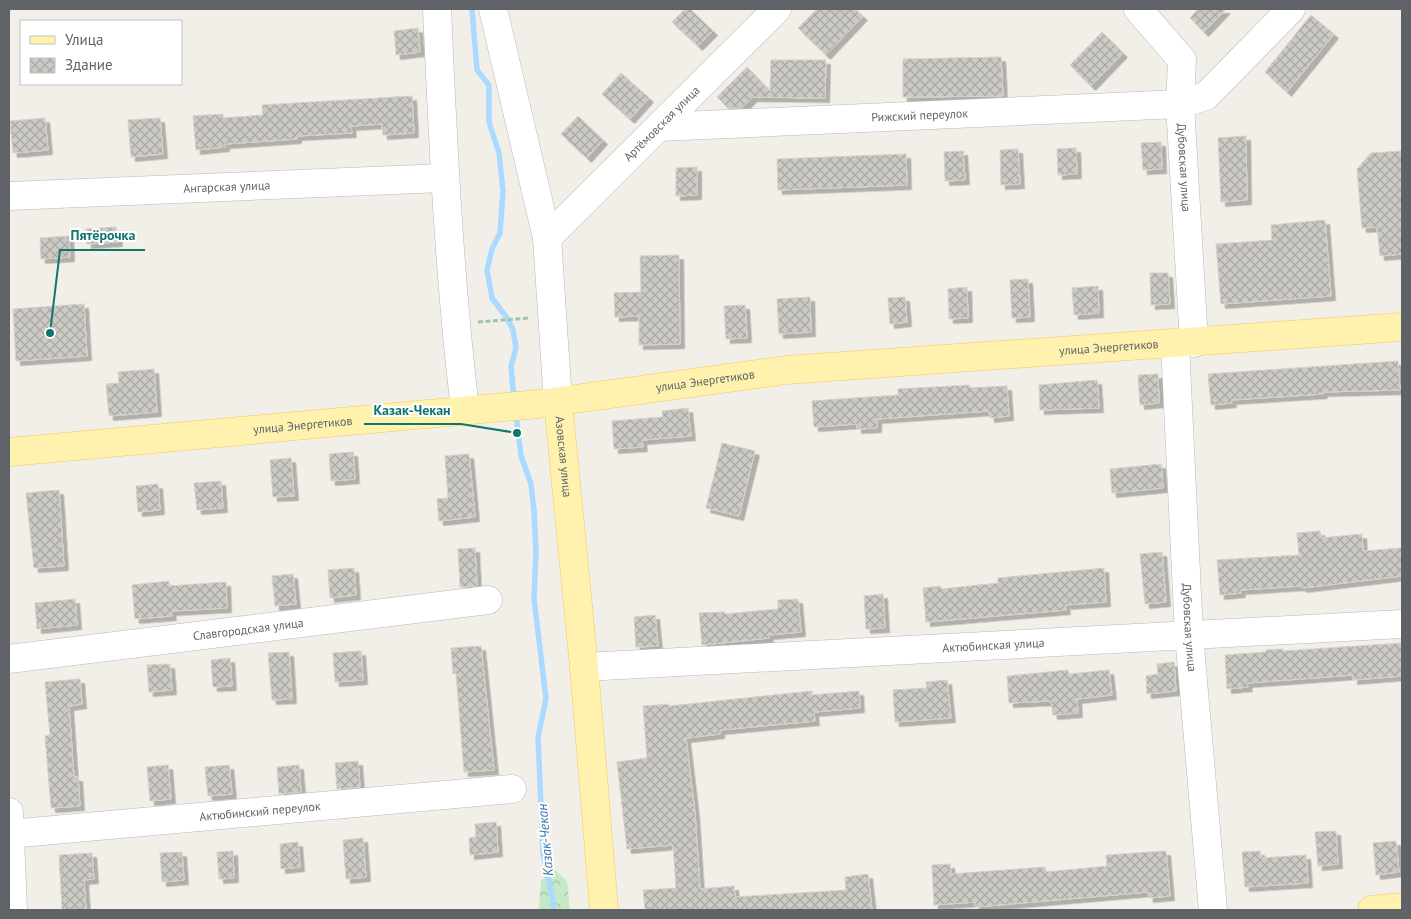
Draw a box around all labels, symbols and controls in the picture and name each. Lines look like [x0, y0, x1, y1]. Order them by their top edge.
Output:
legend [20, 20, 182, 85]
text: Улица [65, 30, 103, 49]
text: Здание [65, 55, 113, 74]
street label: Артёмовская улица [620, 82, 703, 164]
street label: Рижский переулок [871, 105, 969, 125]
street label: Дубовская улица [1174, 123, 1194, 212]
street label: Ангарская улица [183, 177, 271, 196]
callout: Пятёрочка [60, 221, 145, 250]
text: Пятёрочка [71, 226, 135, 244]
street label: улица Энергетиков [1058, 336, 1159, 358]
street label: улица Энергетиков [655, 366, 756, 395]
callout: Казак-Чекан [364, 395, 461, 424]
text: Казак-Чекан [373, 401, 451, 419]
street label: улица Энергетиков [252, 413, 353, 437]
street label: Азовская улица [552, 415, 575, 498]
street label: Дубовская улица [1180, 583, 1200, 673]
street label: Славгородская улица [192, 615, 304, 643]
street label: Актюбинская улица [942, 635, 1045, 655]
street label: Актюбинский переулок [199, 798, 322, 824]
water label: Казак-Чекан [533, 802, 557, 877]

